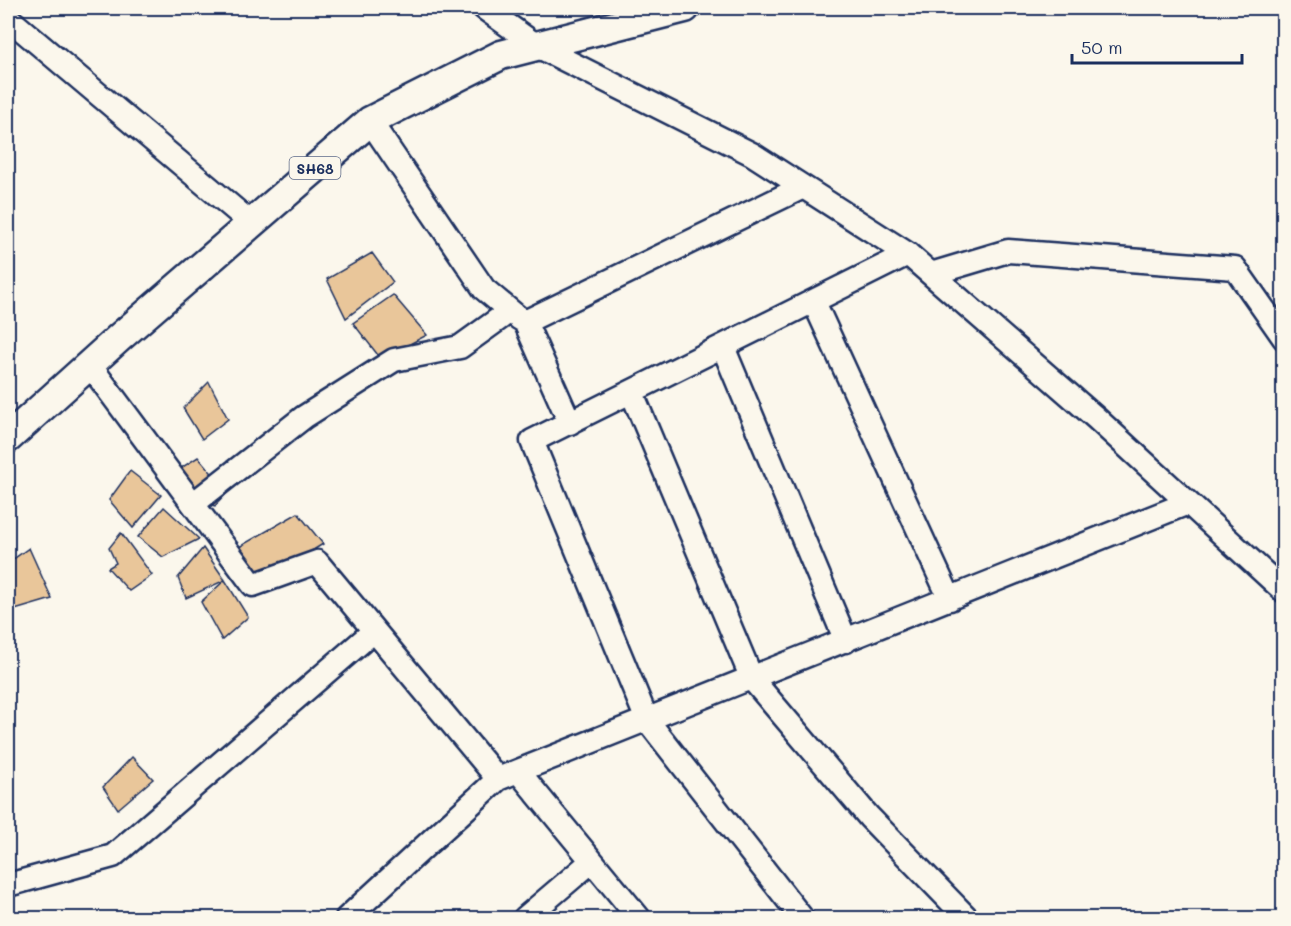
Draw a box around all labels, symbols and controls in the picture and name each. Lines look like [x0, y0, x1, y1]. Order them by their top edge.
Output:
scale bar [1072, 27, 1242, 65]
text: 50 m [1081, 35, 1123, 59]
road number: SH68 [290, 157, 340, 179]

